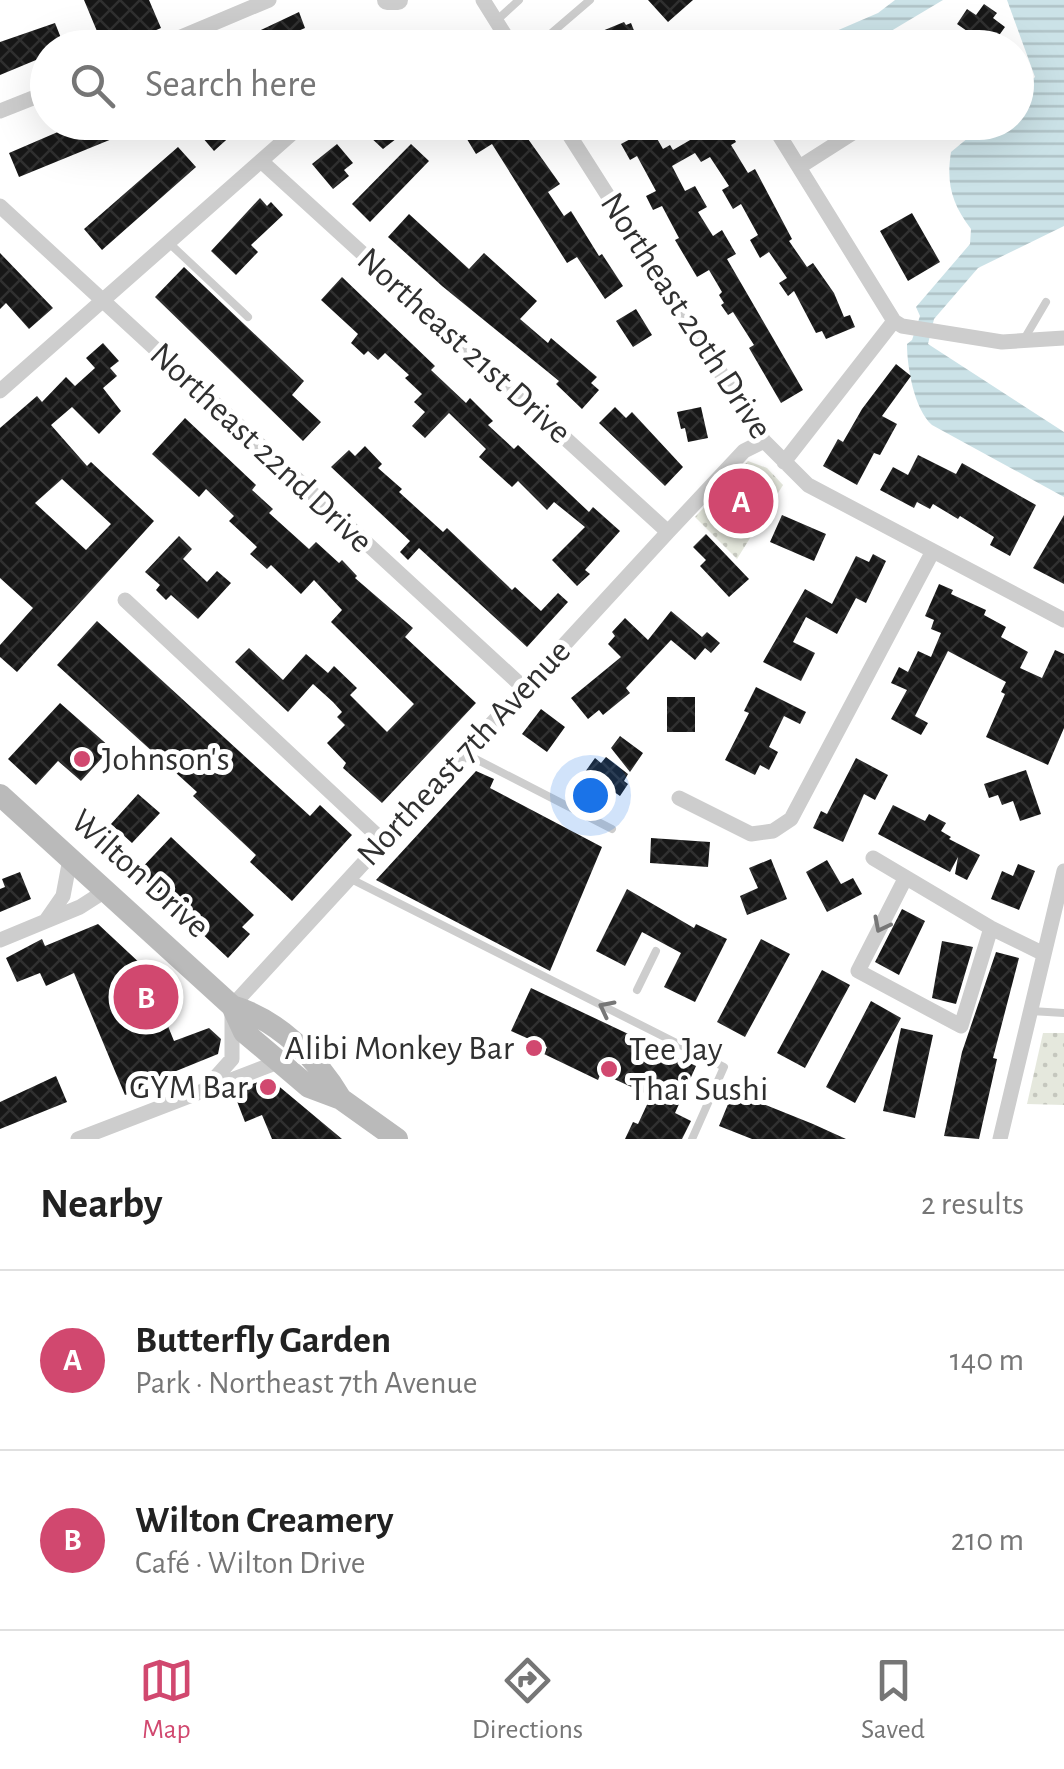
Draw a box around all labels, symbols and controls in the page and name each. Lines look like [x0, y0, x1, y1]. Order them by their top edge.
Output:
search box [30, 30, 1034, 140]
icon: search [65, 58, 120, 113]
text: Search here [145, 66, 317, 104]
street label: Northeast 20th Drive [594, 187, 778, 445]
street label: Northeast 21st Drive [351, 241, 577, 451]
street label: Northeast 22nd Drive [143, 336, 379, 560]
pin: A [708, 464, 774, 538]
street label: Northeast 7th Avenue [351, 633, 577, 873]
place label: Johnson's [102, 742, 230, 777]
marker: Johnson's [71, 748, 93, 770]
your location [565, 770, 616, 821]
street label: Wilton Drive [64, 803, 216, 945]
one-way arrow [874, 914, 893, 932]
pin: B [114, 960, 178, 1034]
one-way arrow [598, 1001, 616, 1020]
place label: Alibi Monkey Bar [284, 1031, 515, 1066]
place label: Tee Jay Thai Sushi [629, 1032, 768, 1107]
marker: Alibi Monkey Bar [523, 1037, 545, 1059]
marker: Tee Jay Thai Sushi [598, 1058, 620, 1080]
place label: GYM Bar [129, 1070, 249, 1105]
marker: GYM Bar [257, 1076, 279, 1098]
text: Nearby [40, 1183, 163, 1225]
text: 2 results [921, 1188, 1024, 1220]
text: Butterfly Garden [135, 1322, 391, 1360]
text: A [63, 1344, 82, 1376]
text: 140 m [950, 1344, 1024, 1376]
text: Park · Northeast 7th Avenue [135, 1367, 478, 1399]
text: Wilton Creamery [135, 1502, 393, 1540]
text: B [63, 1524, 82, 1556]
text: 210 m [951, 1524, 1024, 1556]
text: Café · Wilton Drive [135, 1547, 366, 1579]
tab: Map [139, 1653, 194, 1747]
tab: Directions [472, 1653, 583, 1747]
tab: Saved [861, 1653, 925, 1747]

